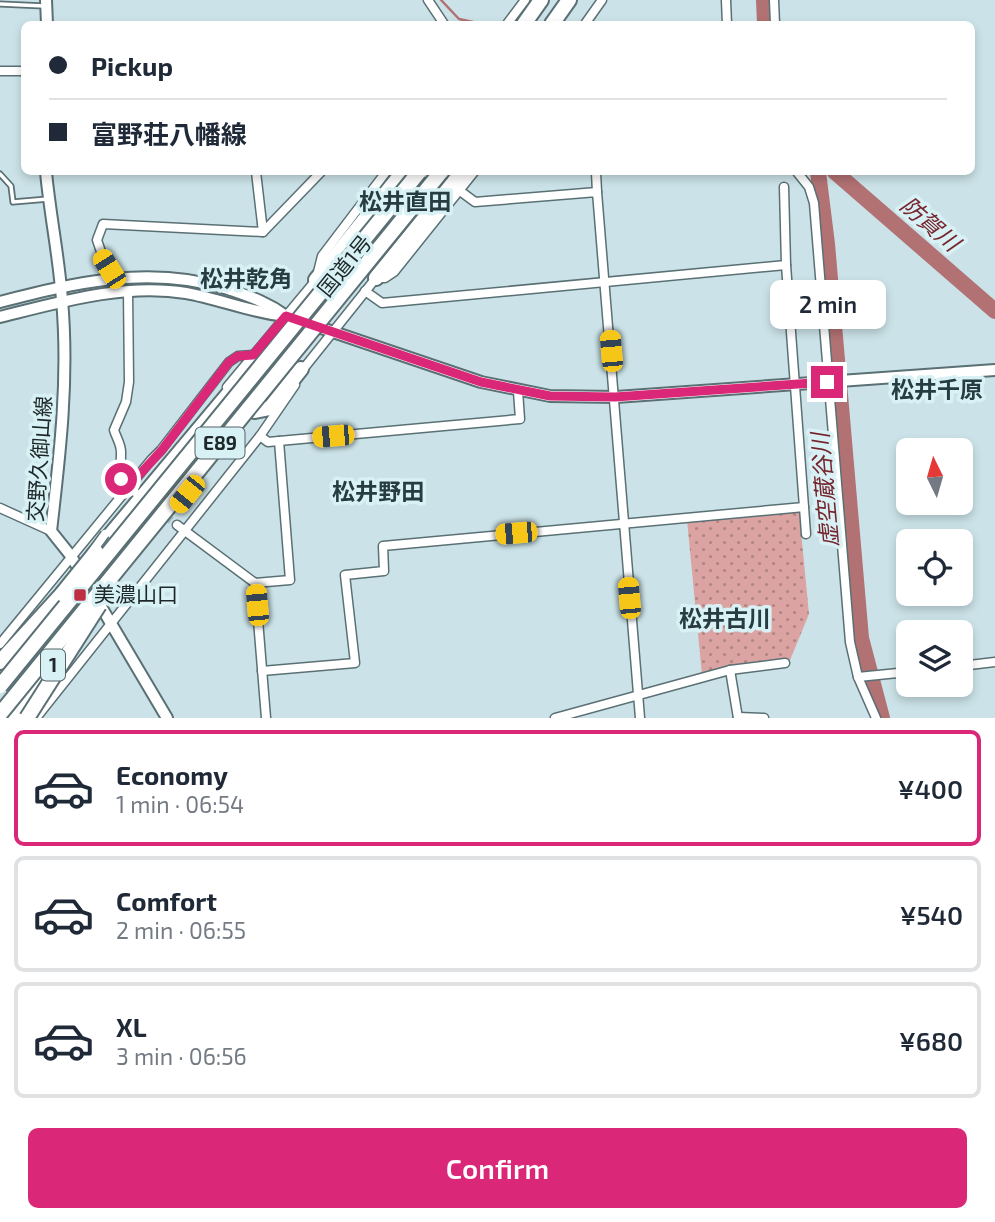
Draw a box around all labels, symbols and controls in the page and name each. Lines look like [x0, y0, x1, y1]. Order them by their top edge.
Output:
text: Pickup [91, 50, 173, 81]
text: 富野荘八幡線 [91, 118, 247, 149]
district label: 松井直田 [359, 187, 451, 215]
water label: 防賀川 [895, 190, 968, 258]
street label: 国道1号 [312, 229, 376, 301]
car [89, 246, 130, 292]
district label: 松井乾角 [200, 264, 292, 292]
callout: 2 min [769, 280, 885, 330]
text: 2 min [799, 290, 857, 318]
car [599, 329, 624, 373]
route end [811, 366, 843, 398]
district label: 松井千原 [891, 375, 983, 403]
street label: 交野久御山線 [22, 395, 55, 523]
car [312, 424, 355, 448]
road number: E89 [196, 428, 244, 458]
water label: 虚空蔵谷川 [805, 429, 843, 549]
north arrow [896, 438, 973, 514]
map controls [896, 438, 973, 697]
route start [105, 463, 137, 495]
car [166, 471, 209, 517]
district label: 松井野田 [332, 477, 424, 505]
car [495, 521, 538, 545]
button: locate [896, 529, 973, 606]
car [617, 576, 642, 620]
place label: 美濃山口 [94, 581, 178, 606]
car [245, 583, 270, 627]
marker: 美濃山口 [72, 587, 88, 603]
district label: 松井古川 [679, 604, 771, 632]
button: layers [896, 620, 973, 697]
road number: 1 [41, 650, 65, 680]
icon: car [32, 757, 95, 820]
text: Economy [116, 759, 228, 790]
text: ¥400 [898, 773, 963, 804]
text: 1 min · 06:54 [116, 790, 244, 818]
icon: car [32, 883, 95, 946]
text: Comfort [116, 885, 217, 916]
text: ¥540 [900, 899, 963, 930]
text: 2 min · 06:55 [116, 916, 246, 944]
icon: car [32, 1009, 95, 1072]
text: XL [116, 1011, 147, 1042]
text: ¥680 [899, 1025, 963, 1056]
text: 3 min · 06:56 [116, 1042, 247, 1070]
button: Confirm [28, 1128, 967, 1208]

